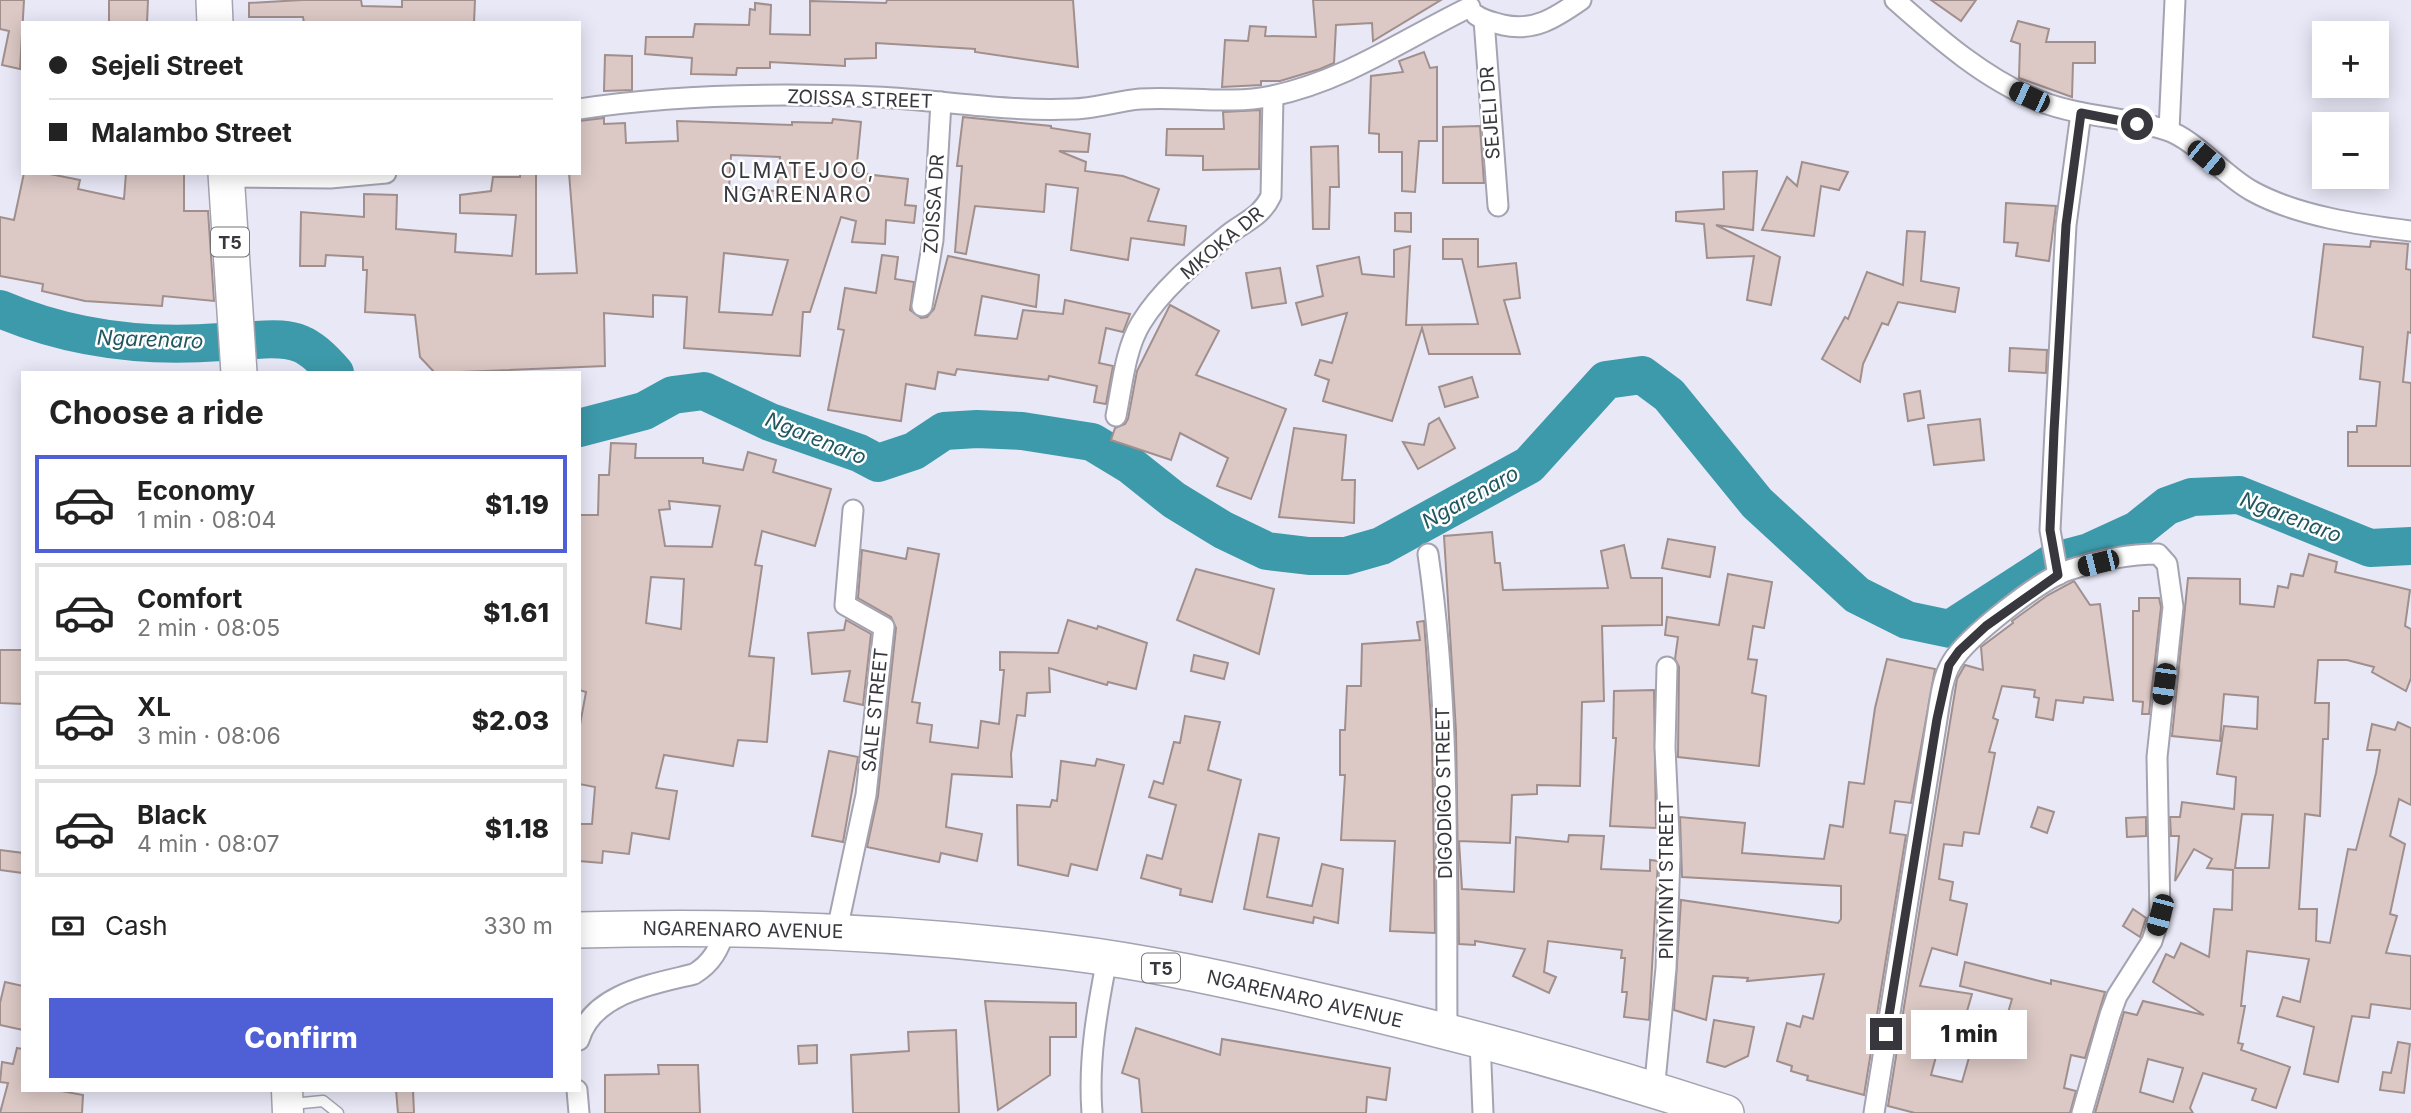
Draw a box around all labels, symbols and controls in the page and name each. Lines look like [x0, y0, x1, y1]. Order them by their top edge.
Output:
map controls [2312, 21, 2389, 189]
button: + [2312, 21, 2389, 98]
text: Sejeli Street [91, 50, 243, 81]
street label: SEJELI DR [1475, 66, 1505, 160]
car [2006, 79, 2053, 115]
street label: ZOISSA STREET [787, 85, 933, 113]
route start [2121, 108, 2153, 140]
button: − [2312, 112, 2389, 189]
text: Malambo Street [91, 117, 292, 148]
car [2184, 136, 2229, 180]
street label: ZOISSA DR [919, 153, 949, 255]
district label: OLMATEJOO, NGARENARO [720, 158, 876, 207]
street label: MKOKA DR [1176, 202, 1268, 284]
road number: T5 [211, 228, 249, 256]
water label: Ngarenaro [96, 325, 204, 353]
text: Choose a ride [49, 393, 264, 432]
water label: Ngarenaro [762, 406, 870, 470]
water label: Ngarenaro [1417, 460, 1523, 534]
icon: car [53, 473, 116, 536]
text: Economy [137, 475, 255, 506]
water label: Ngarenaro [2237, 486, 2345, 548]
text: $1.19 [485, 489, 549, 520]
text: 1 min · 08:04 [137, 506, 276, 534]
car [2076, 548, 2121, 578]
icon: car [53, 581, 116, 644]
text: Comfort [137, 583, 242, 614]
text: $1.61 [483, 597, 549, 628]
text: 2 min · 08:05 [137, 614, 280, 642]
street label: SALE STREET [857, 647, 893, 773]
car [2151, 662, 2178, 706]
icon: car [53, 689, 116, 752]
text: XL [137, 691, 171, 722]
text: $2.03 [472, 705, 549, 736]
street label: DIGODIGO STREET [1431, 707, 1457, 879]
text: 3 min · 08:06 [137, 722, 281, 750]
icon: car [53, 797, 116, 860]
text: Black [137, 799, 207, 830]
street label: PINYINYI STREET [1655, 801, 1678, 960]
text: $1.18 [485, 813, 549, 844]
text: 4 min · 08:07 [137, 830, 280, 858]
car [2145, 892, 2176, 938]
icon: cash [49, 907, 87, 945]
text: Cash [105, 910, 168, 941]
text: 330 m [483, 912, 553, 940]
street label: NGARENARO AVENUE [643, 917, 843, 943]
road number: T5 [1142, 953, 1180, 982]
street label: NGARENARO AVENUE [1205, 965, 1405, 1033]
button: Confirm [49, 998, 553, 1078]
callout: 1 min [1910, 1010, 2026, 1058]
route end [1870, 1018, 1902, 1050]
text: 1 min [1940, 1020, 1998, 1048]

